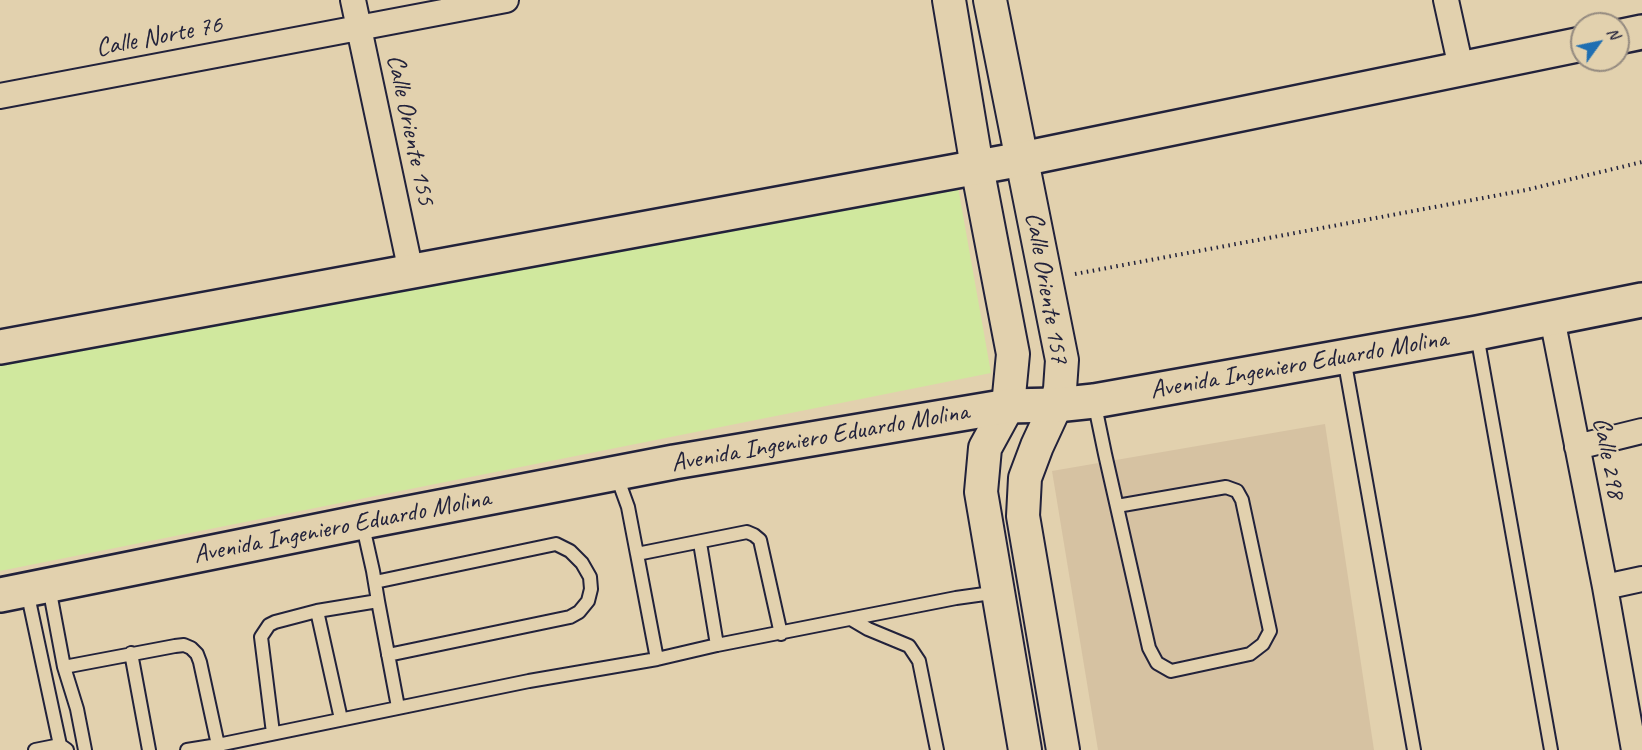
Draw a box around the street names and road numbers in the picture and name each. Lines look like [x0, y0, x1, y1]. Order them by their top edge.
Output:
street label: Calle Norte 76 [93, 9, 225, 65]
street label: Calle Oriente 155 [379, 52, 441, 208]
street label: Calle Oriente 157 [1017, 210, 1075, 366]
street label: Avenida Ingeniero Eduardo Molina [1148, 323, 1450, 407]
street label: Avenida Ingeniero Eduardo Molina [669, 396, 971, 480]
street label: Calle 298 [1585, 415, 1631, 501]
street label: Avenida Ingeniero Eduardo Molina [191, 483, 493, 571]

